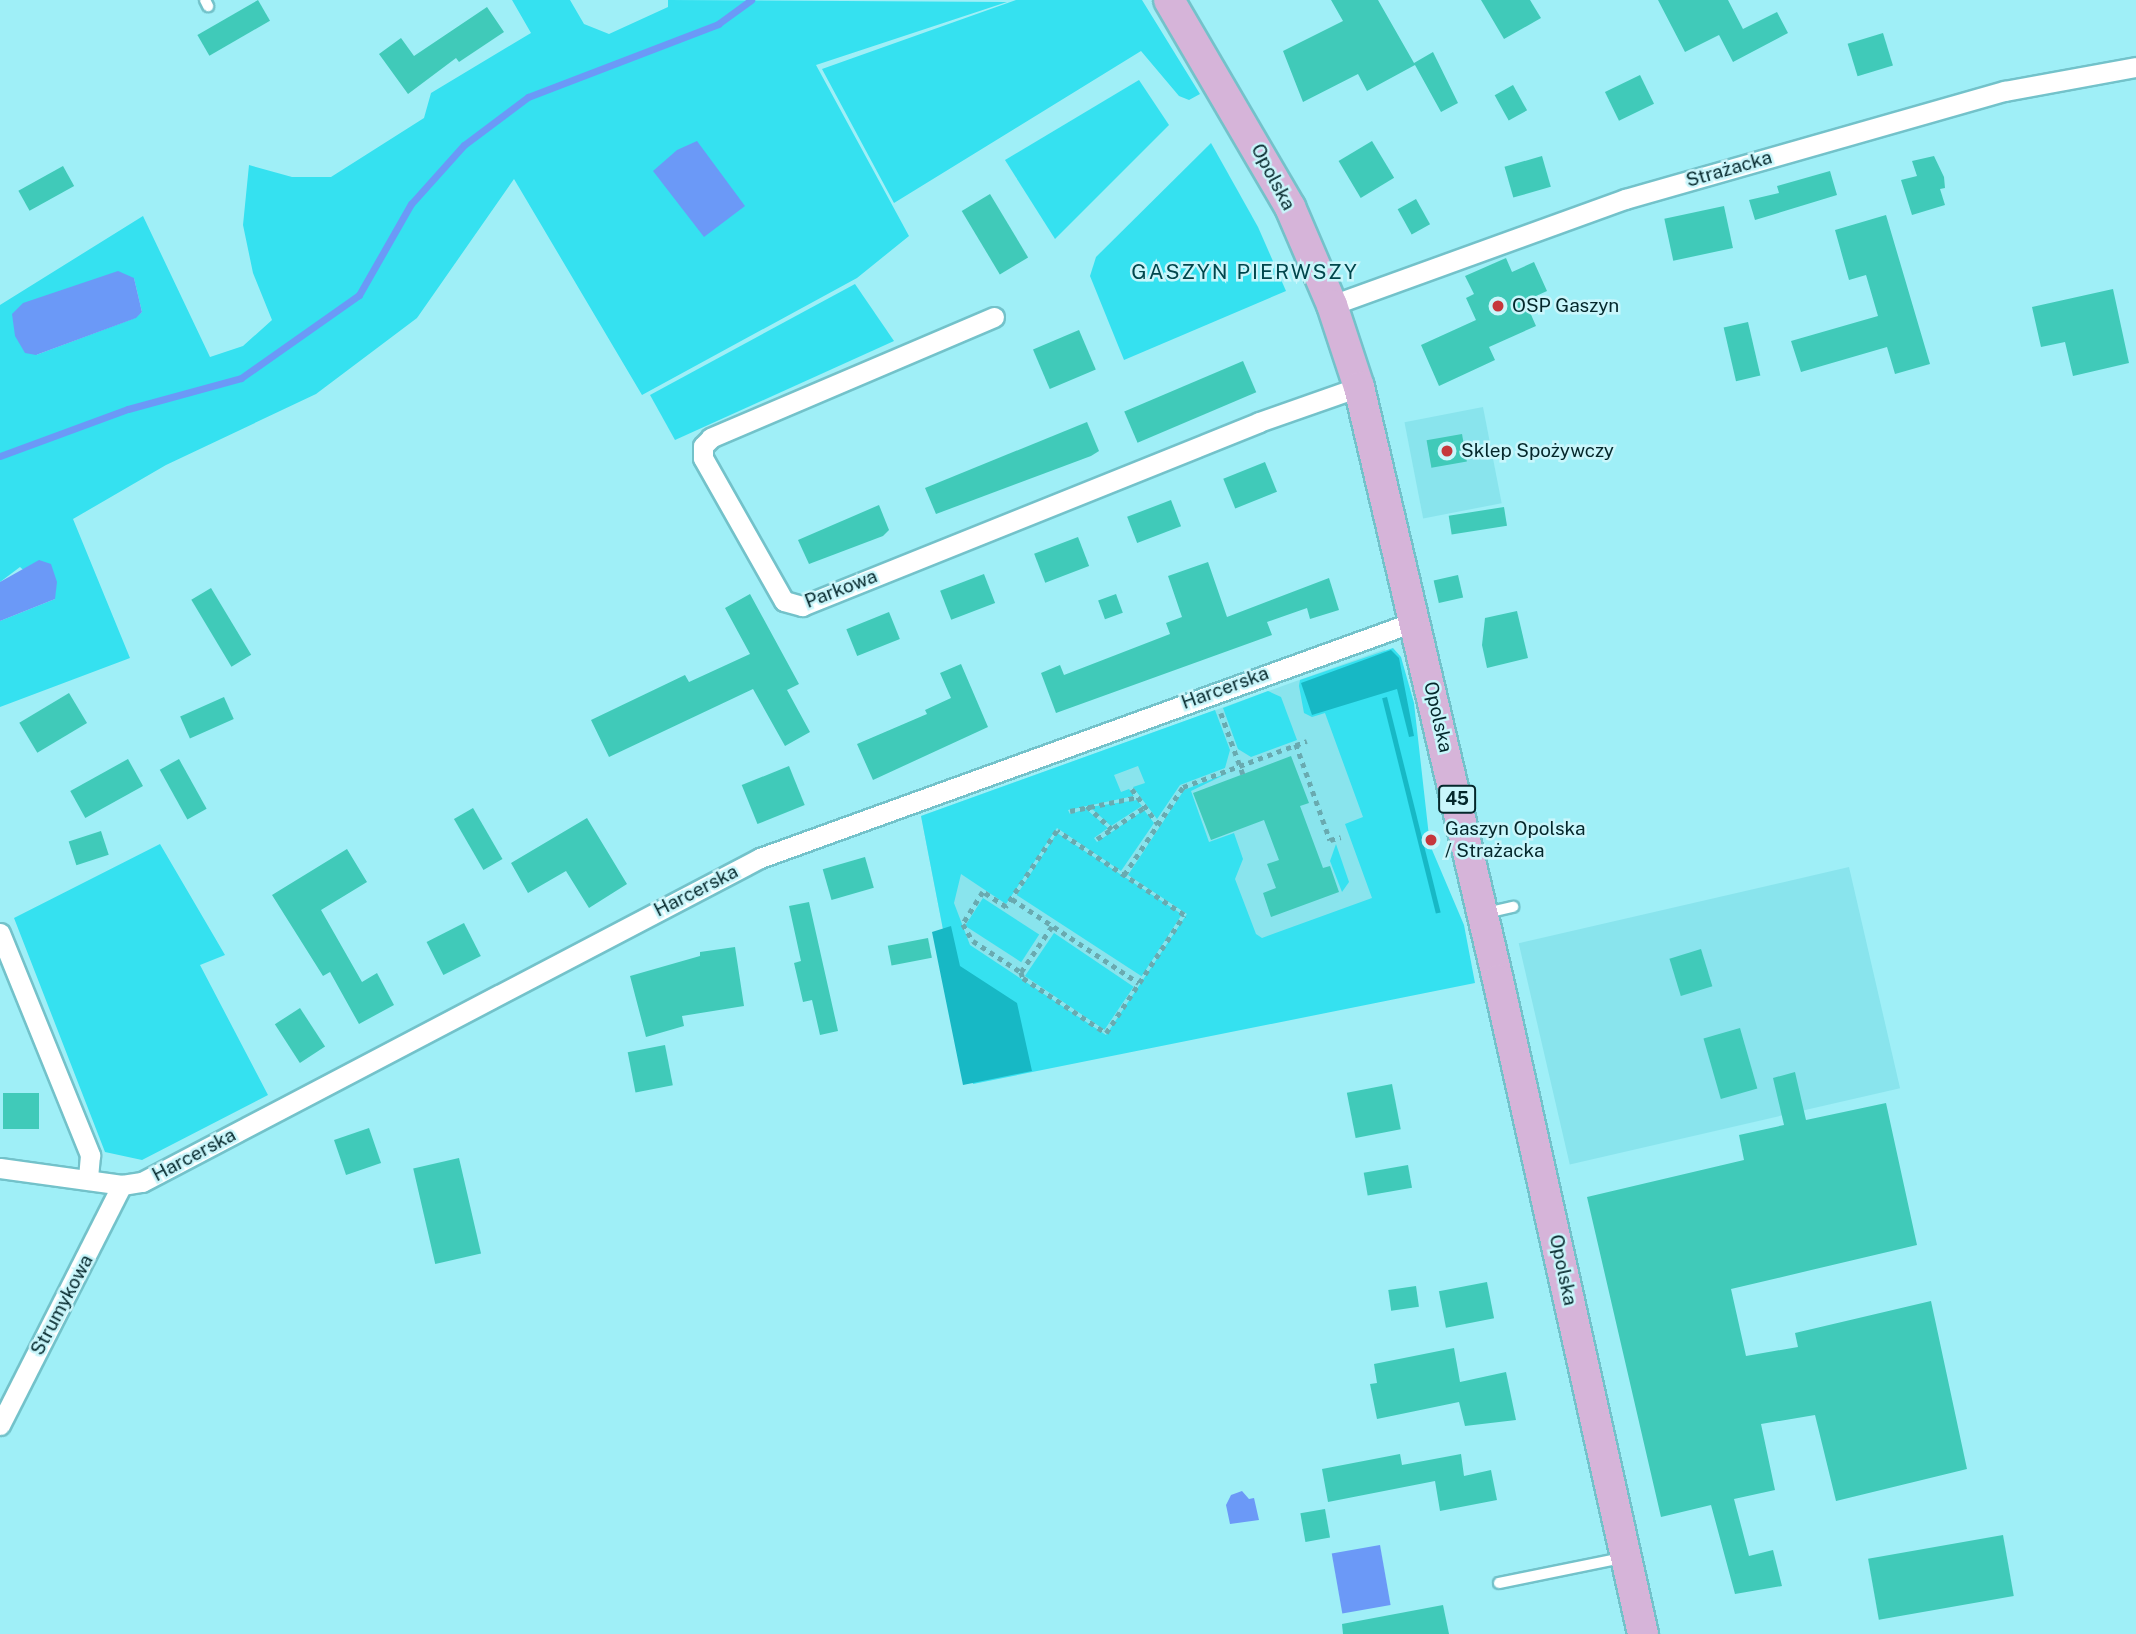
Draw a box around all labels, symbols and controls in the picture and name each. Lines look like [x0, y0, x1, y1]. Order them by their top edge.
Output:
street label: Opolska [1246, 140, 1300, 214]
street label: Strażacka [1683, 146, 1775, 192]
district label: GASZYN PIERWSZY [1133, 259, 1357, 285]
place label: OSP Gaszyn [1512, 295, 1619, 317]
marker: OSP Gaszyn [1490, 298, 1506, 314]
place label: Sklep Spożywczy [1461, 440, 1614, 462]
marker: Sklep Spożywczy [1439, 443, 1455, 459]
street label: Parkowa [802, 565, 880, 613]
street label: Harcerska [1178, 662, 1272, 714]
street label: Opolska [1419, 679, 1457, 755]
road number: 45 [1438, 784, 1476, 814]
place label: Gaszyn Opolska / Strażacka [1445, 818, 1585, 862]
marker: Gaszyn Opolska / Strażacka [1423, 832, 1439, 848]
street label: Harcerska [650, 860, 742, 922]
street label: Harcerska [148, 1124, 240, 1186]
street label: Opolska [1544, 1232, 1582, 1308]
street label: Strumykowa [26, 1251, 98, 1359]

